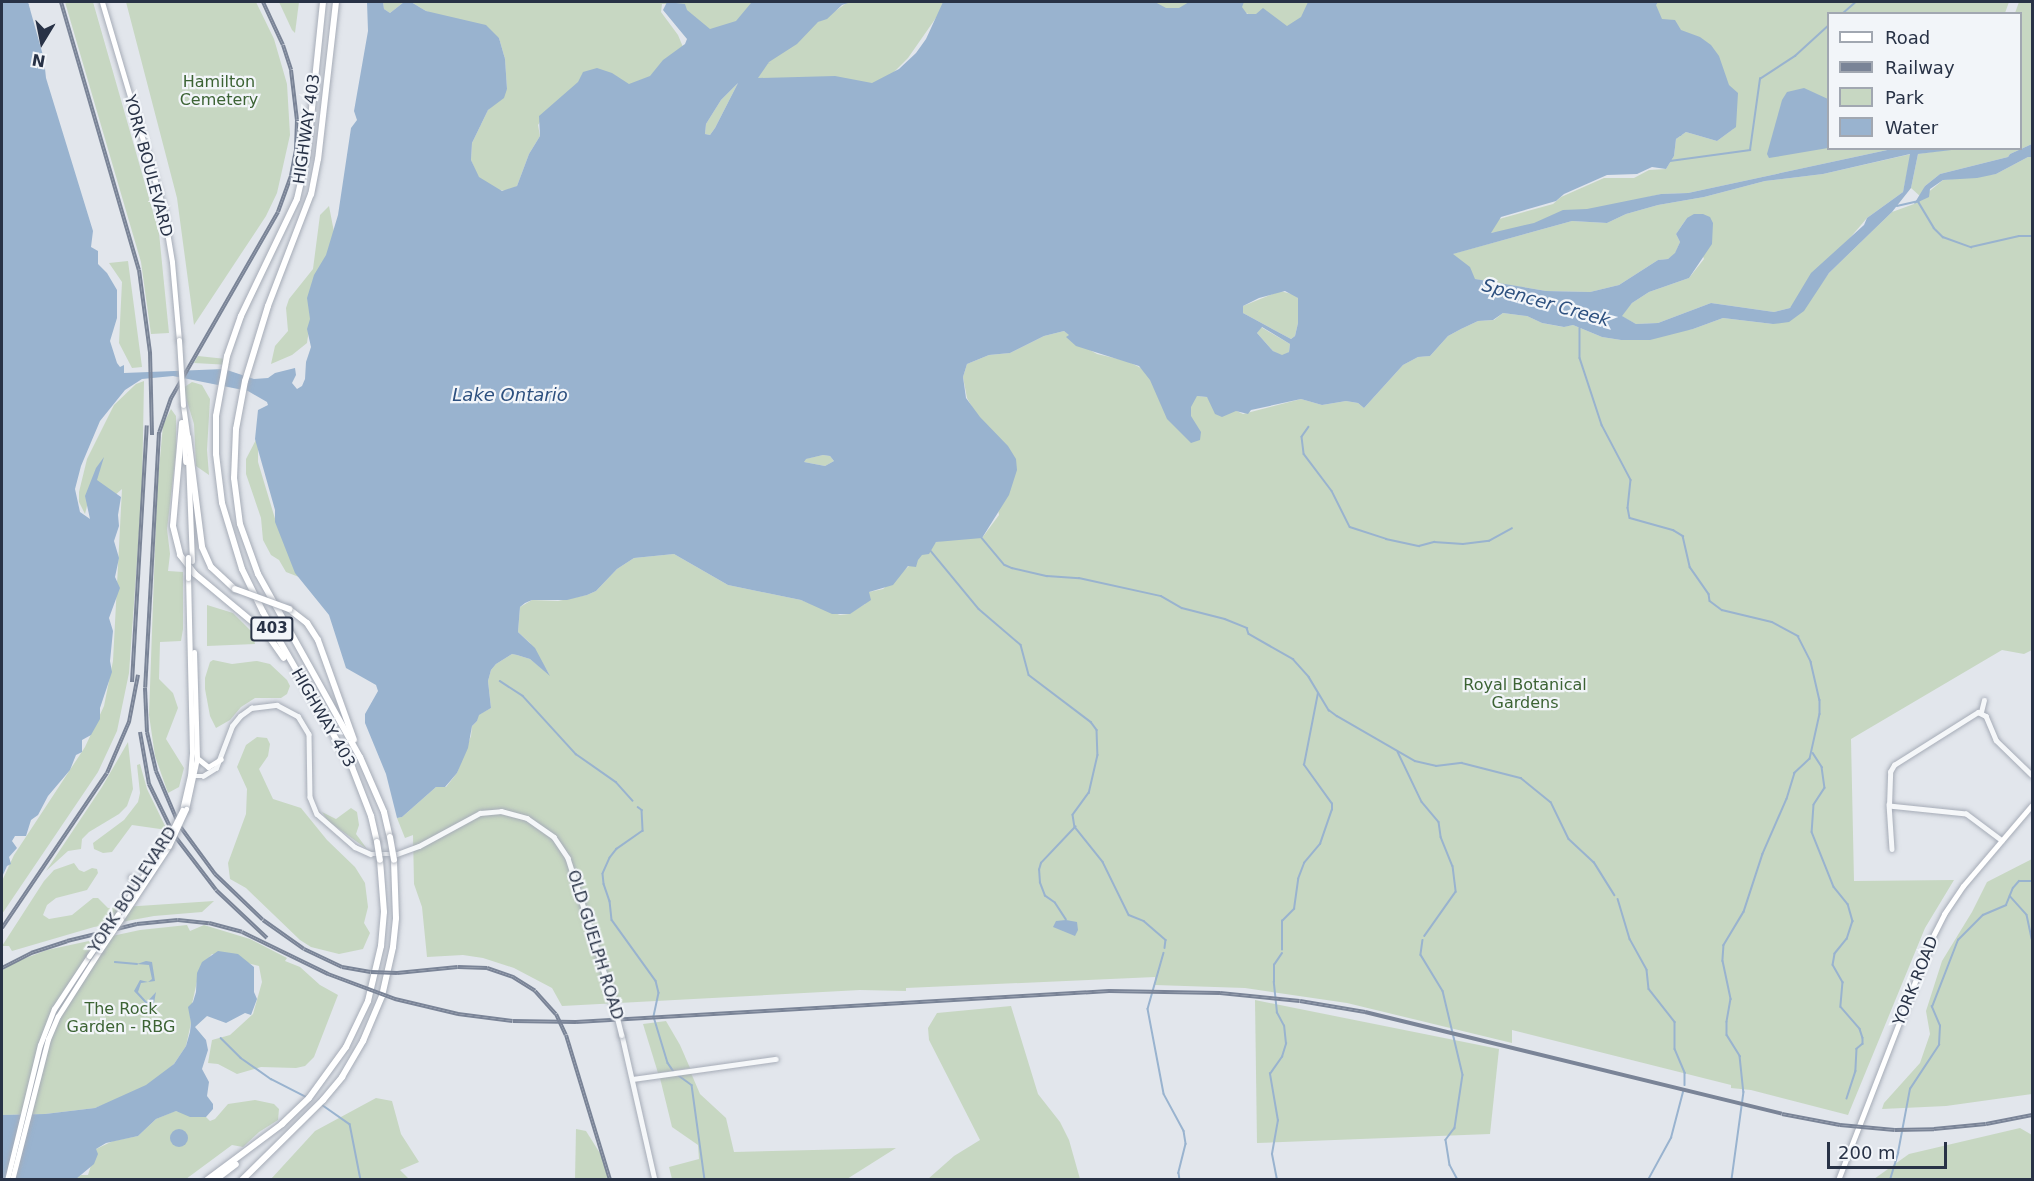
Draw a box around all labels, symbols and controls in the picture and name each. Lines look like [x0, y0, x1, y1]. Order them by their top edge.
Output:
north arrow [12, 12, 72, 72]
legend [1827, 12, 2022, 150]
text: Road [1885, 27, 1930, 48]
text: N [31, 50, 47, 71]
text: Railway [1885, 57, 1955, 78]
park label: Hamilton Cemetery [180, 72, 258, 110]
street label: HIGHWAY 403 [290, 73, 324, 185]
text: Park [1885, 87, 1924, 108]
street label: YORK BOULEVARD [120, 93, 176, 239]
text: Water [1885, 117, 1938, 138]
water label: Spencer Creek [1480, 274, 1612, 332]
water label: Lake Ontario [452, 384, 568, 406]
road number: 403 [250, 617, 294, 641]
street label: HIGHWAY 403 [287, 665, 359, 771]
park label: Royal Botanical Gardens [1463, 675, 1587, 713]
street label: YORK BOULEVARD [85, 823, 181, 957]
street label: OLD GUELPH ROAD [563, 868, 627, 1022]
street label: YORK ROAD [1889, 933, 1943, 1029]
park label: The Rock Garden - RBG [67, 999, 175, 1037]
scale bar [1830, 1130, 1950, 1168]
text: 200 m [1838, 1142, 1896, 1163]

